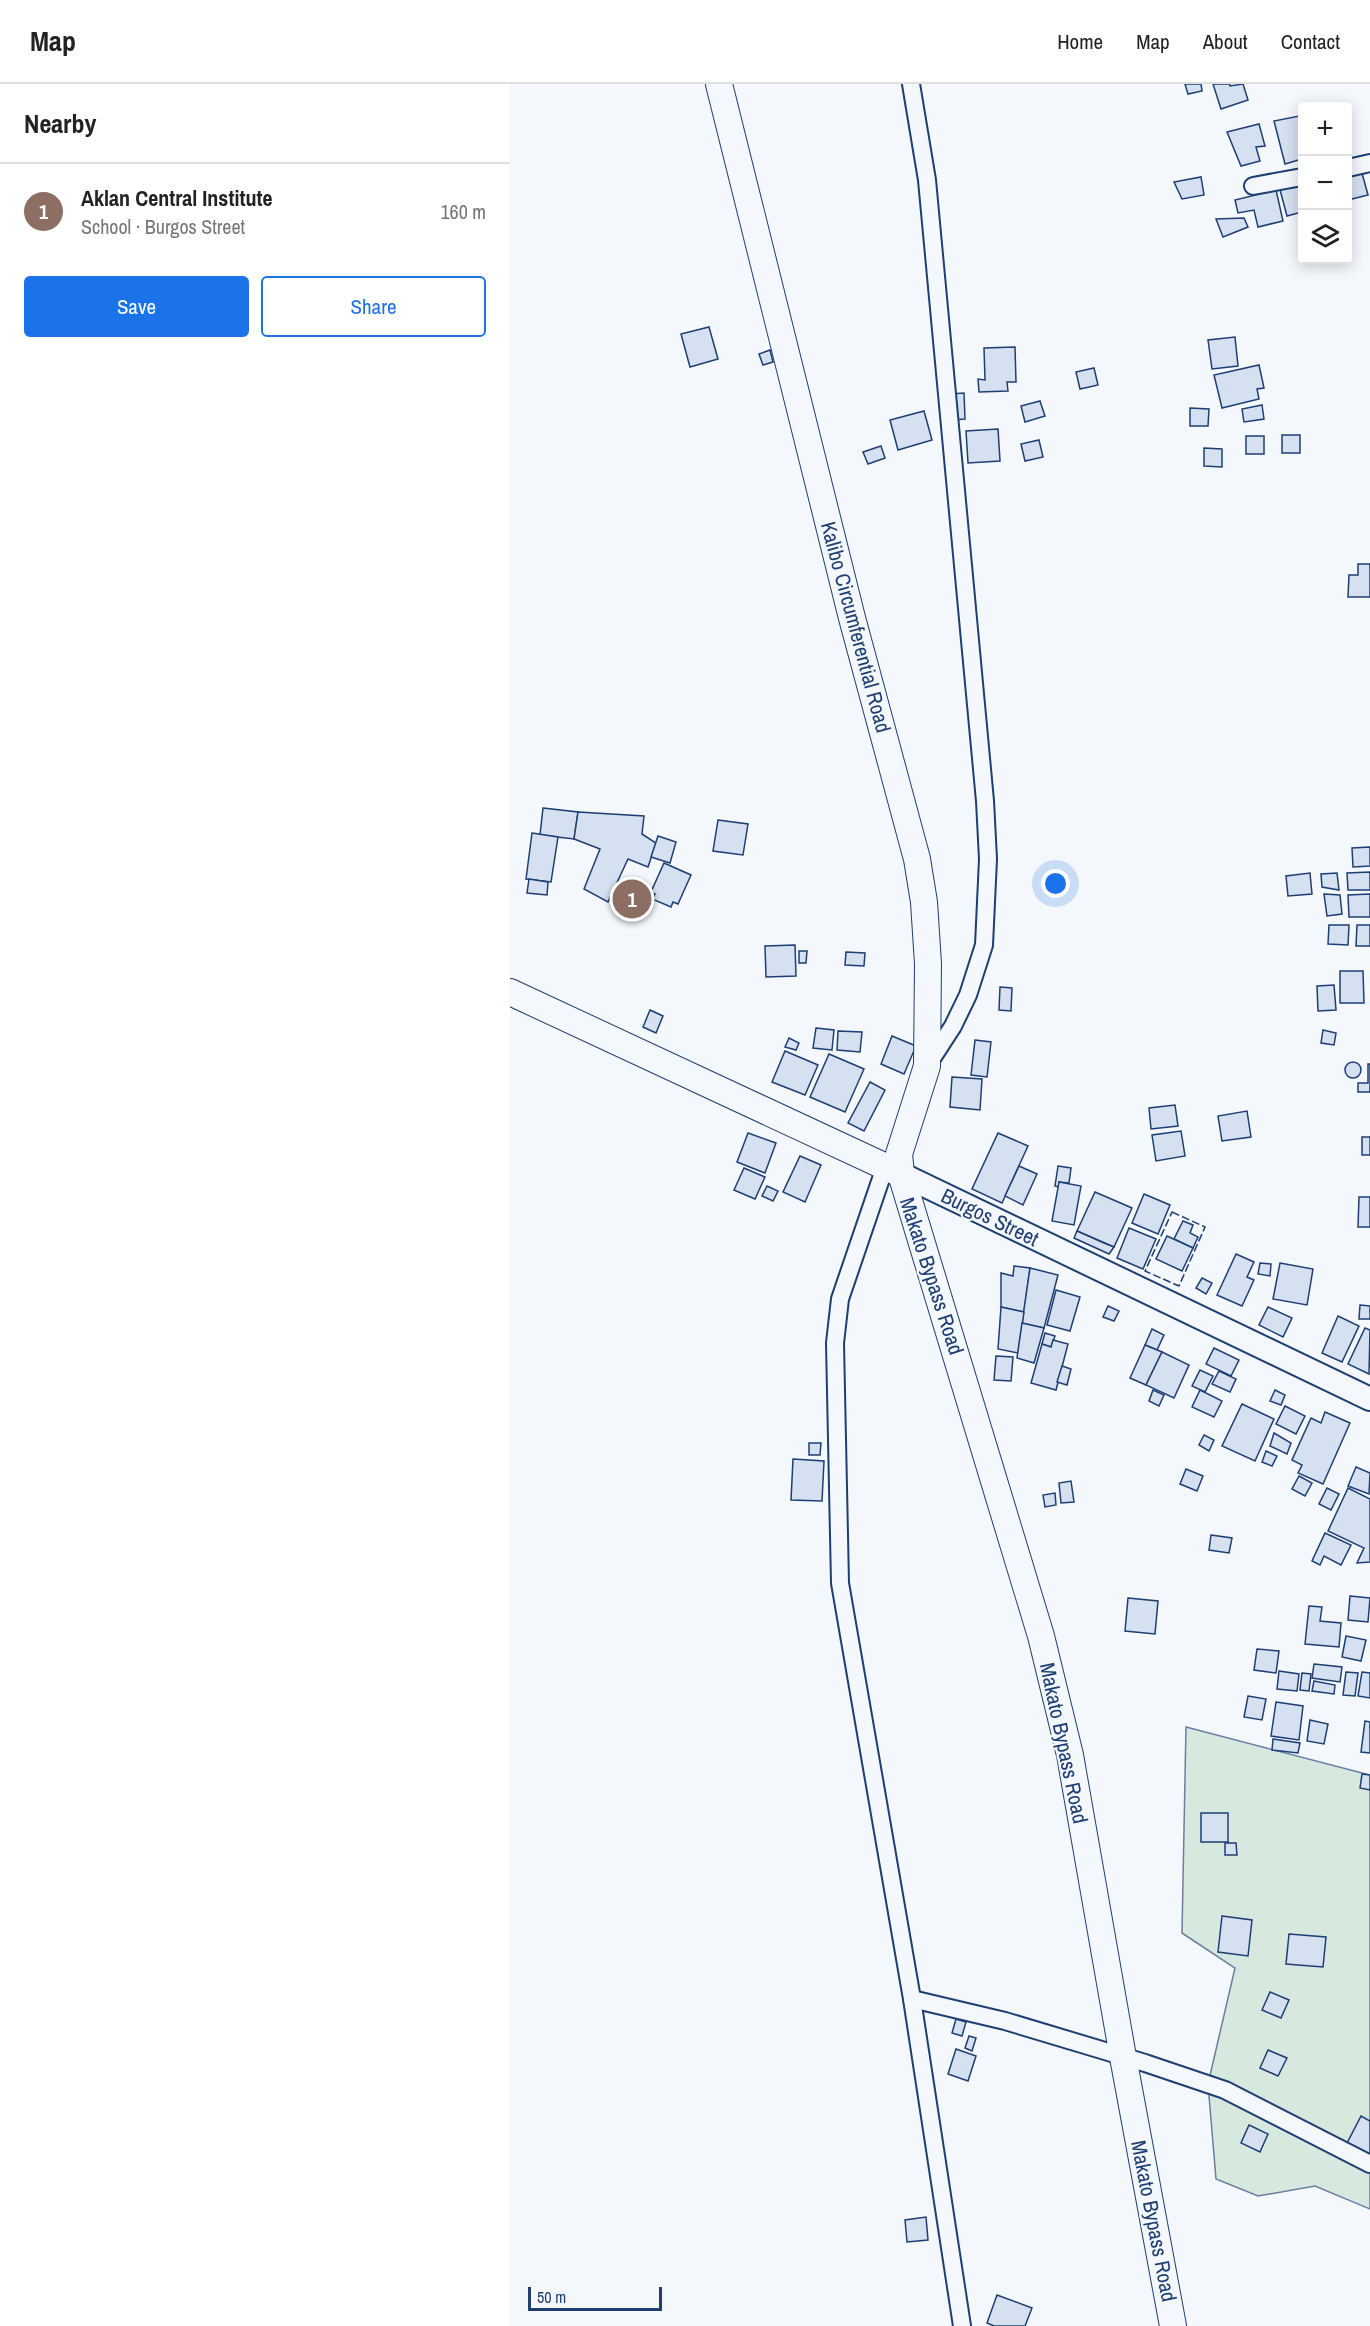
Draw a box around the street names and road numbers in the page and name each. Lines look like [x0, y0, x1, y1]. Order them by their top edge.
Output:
street label: Kalibo Circumferential Road [814, 518, 898, 736]
street label: Burgos Street [936, 1181, 1044, 1253]
street label: Makato Bypass Road [893, 1194, 971, 1358]
street label: Makato Bypass Road [1033, 1660, 1095, 1826]
street label: Makato Bypass Road [1124, 2138, 1184, 2304]

